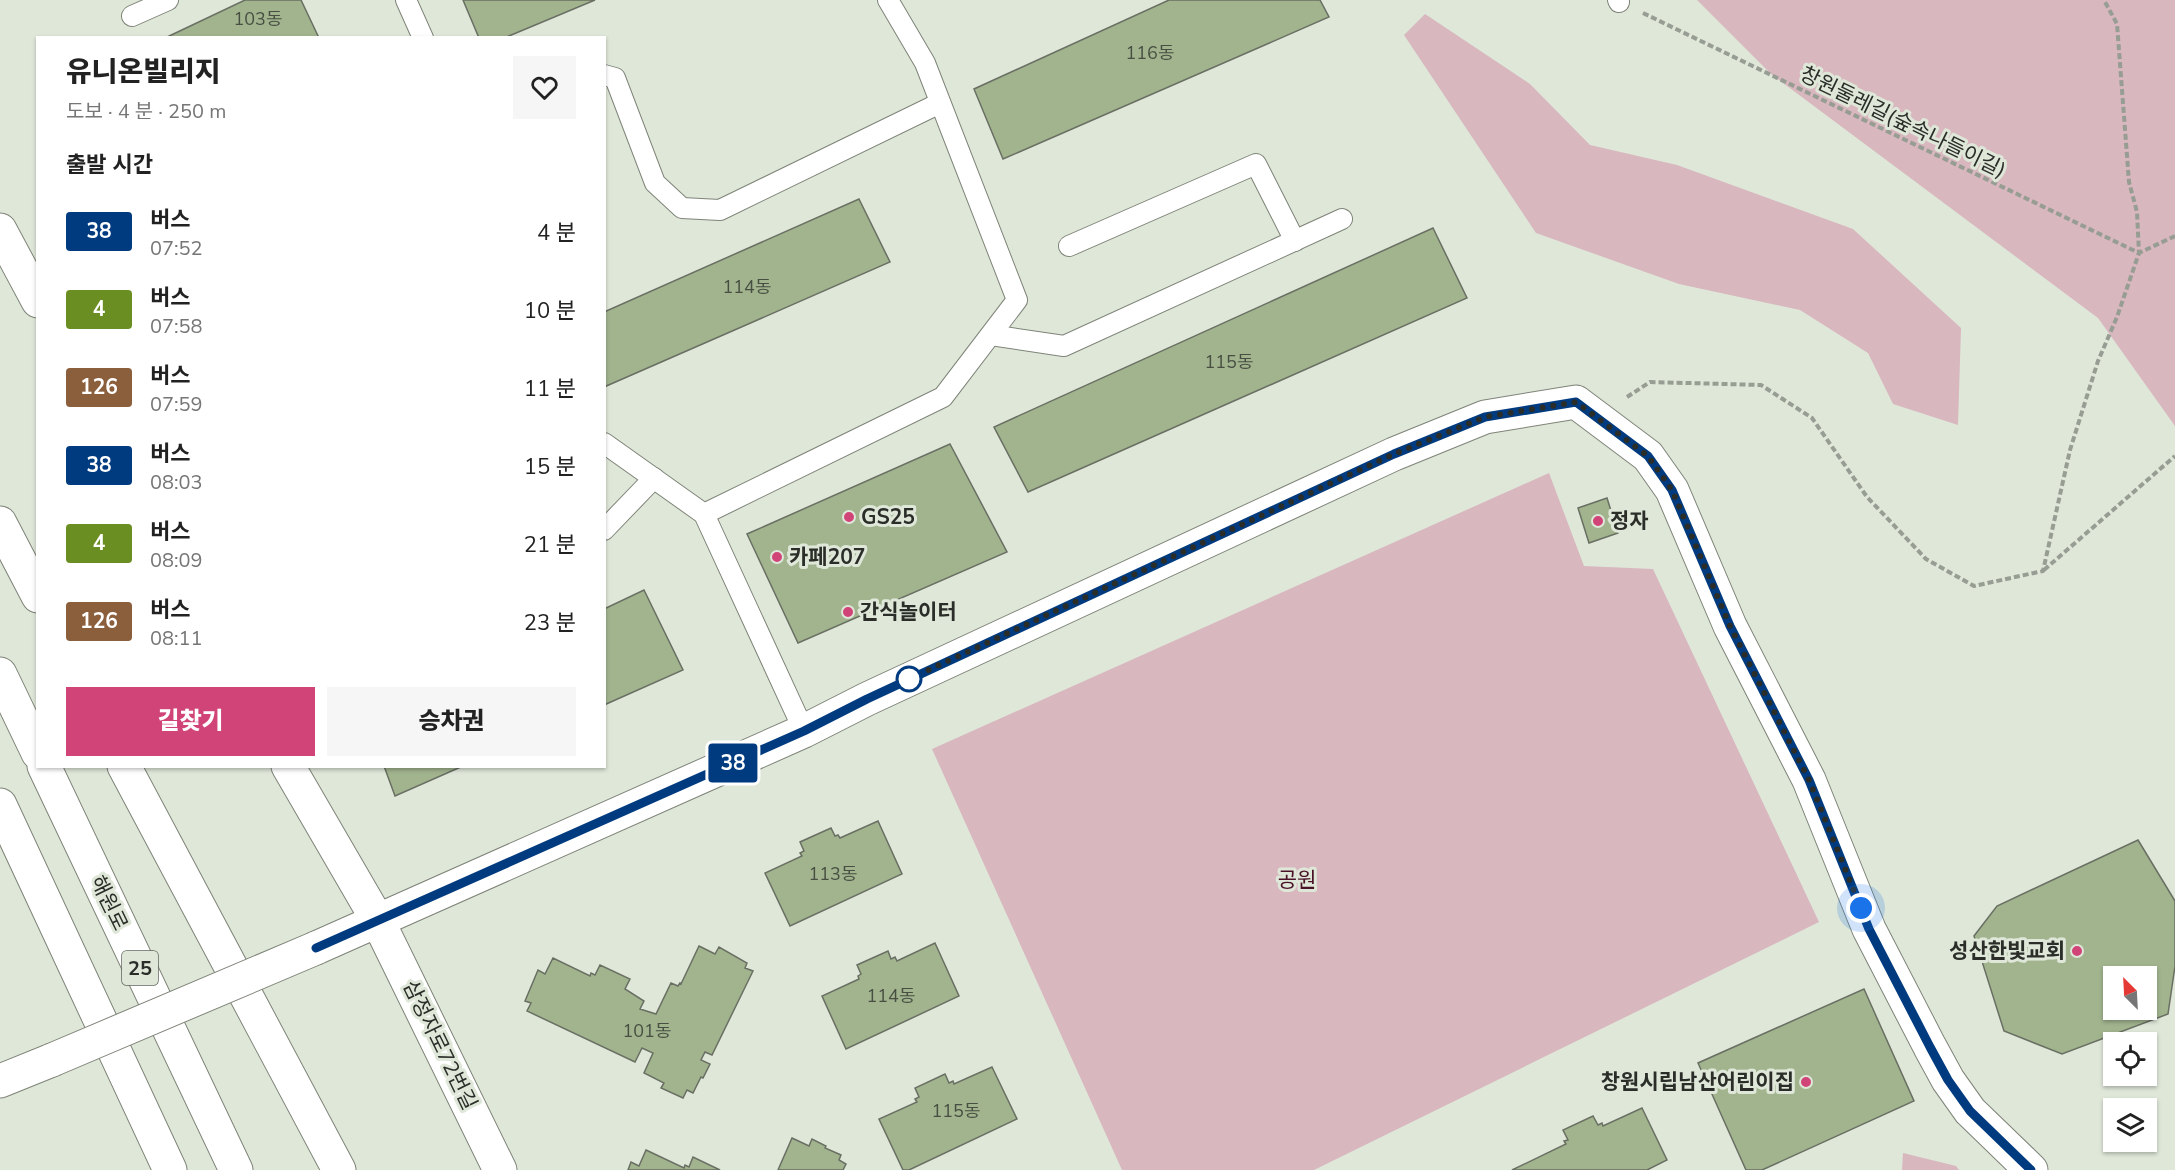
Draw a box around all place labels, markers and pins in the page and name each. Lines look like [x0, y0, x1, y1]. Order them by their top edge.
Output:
place label: GS25 [861, 503, 915, 531]
place label: 정자 [1610, 507, 1649, 535]
marker: GS25 [842, 510, 856, 524]
marker: 정자 [1591, 514, 1605, 528]
place label: 카페207 [789, 543, 865, 571]
marker: 카페207 [770, 550, 784, 564]
place label: 간식놀이터 [860, 598, 957, 626]
marker: 간식놀이터 [841, 605, 855, 619]
unlabelled marker [896, 666, 922, 692]
place label: 성산한빛교회 [1949, 937, 2065, 965]
marker: 성산한빛교회 [2070, 944, 2084, 958]
place label: 창원시립남산어린이집 [1601, 1068, 1794, 1096]
marker: 창원시립남산어린이집 [1799, 1075, 1813, 1089]

